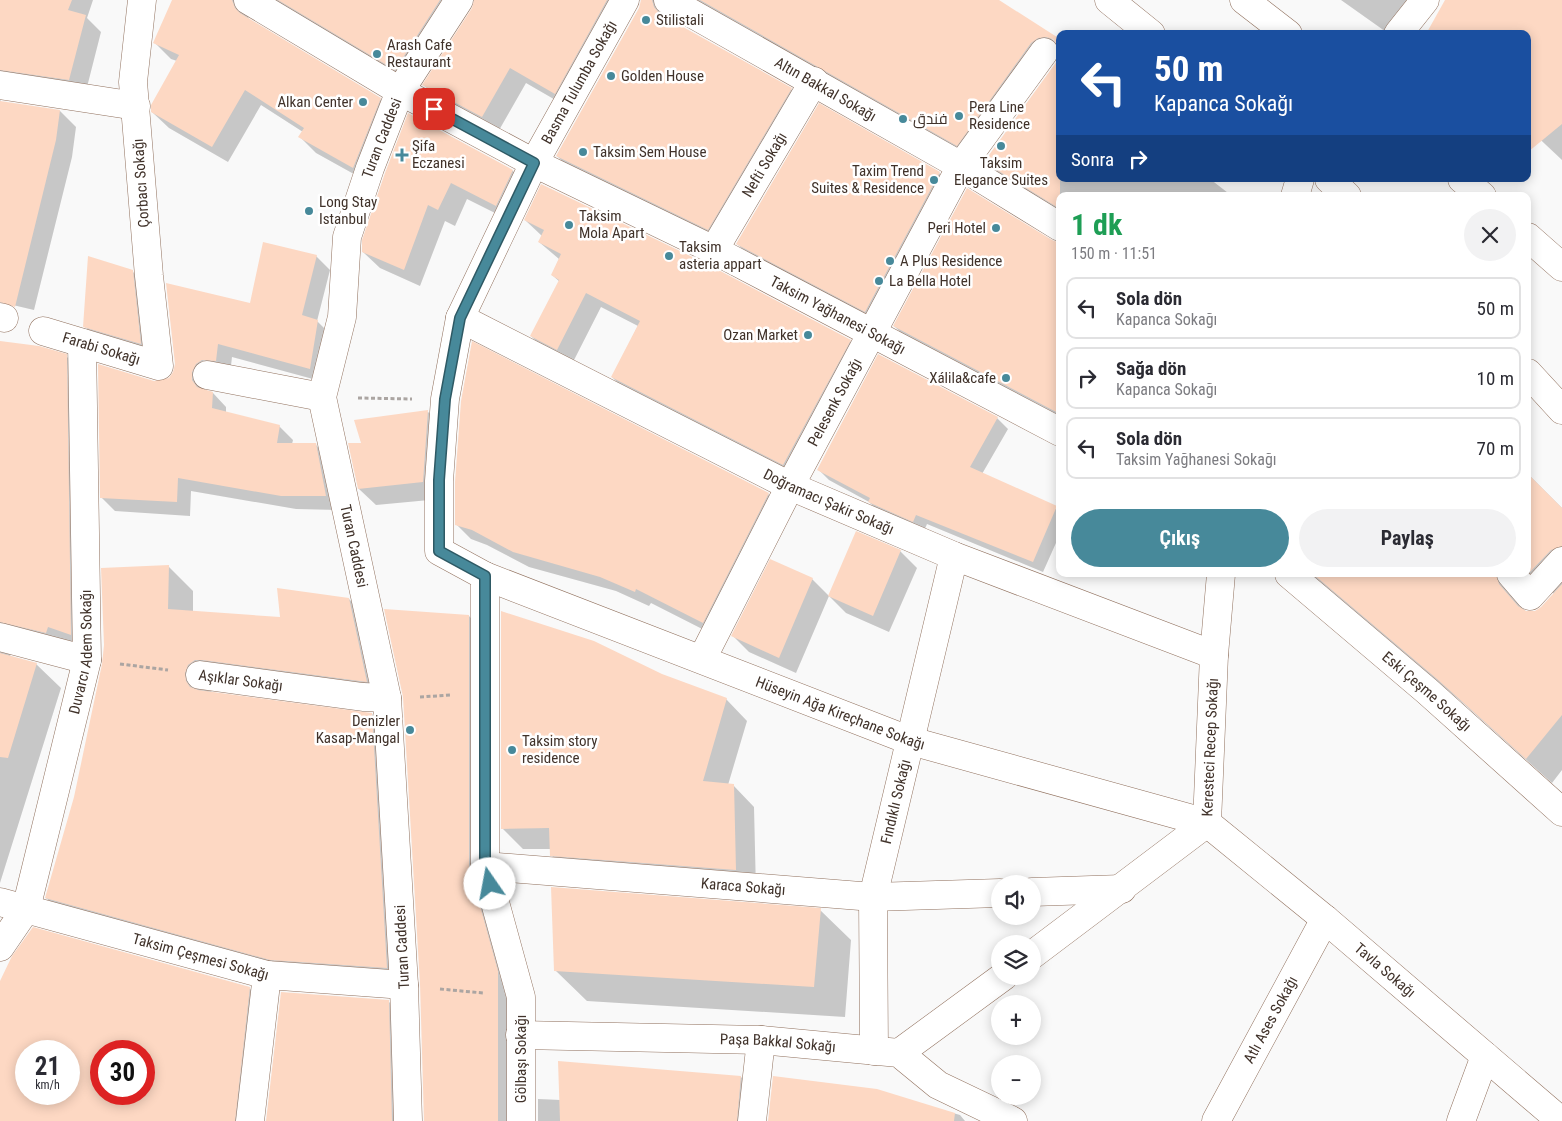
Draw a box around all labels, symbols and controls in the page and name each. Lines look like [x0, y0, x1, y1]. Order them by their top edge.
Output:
place label: Stilistali [656, 11, 704, 29]
marker: Stilistali [640, 14, 652, 26]
street label: Basma Tulumba Sokağı [537, 17, 621, 147]
place label: Arash Cafe Restaurant [387, 36, 452, 71]
marker: Arash Cafe Restaurant [371, 48, 383, 60]
text: 50 m [1154, 49, 1223, 90]
icon: left [1071, 50, 1136, 115]
street label: Altın Bakkal Sokağı [771, 53, 880, 125]
place label: Golden House [621, 67, 704, 85]
marker: Golden House [605, 70, 617, 82]
pin [413, 88, 455, 130]
text: Kapanca Sokağı [1154, 91, 1293, 116]
place label: Alkan Center [277, 93, 353, 111]
street label: Turan Caddesi [358, 95, 405, 180]
icon: arrive [420, 95, 448, 123]
marker: Alkan Center [357, 96, 369, 108]
place label: Pera Line Residence [969, 98, 1030, 133]
place label: فندق [913, 110, 948, 129]
marker: Pera Line Residence [953, 110, 965, 122]
marker: فندق [897, 113, 909, 125]
street label: Nefti Sokağı [738, 129, 791, 201]
place label: Şifa Eczanesi [412, 137, 465, 172]
street label: Çorbacı Sokağı [129, 138, 153, 228]
marker: Taksim Elegance Suites [995, 140, 1007, 152]
place label: Taksim Sem House [593, 143, 706, 161]
icon: right [1124, 145, 1152, 173]
marker: Taksim Sem House [577, 146, 589, 158]
text: Sonra [1071, 148, 1114, 171]
marker: Şifa Eczanesi [396, 149, 408, 161]
place label: Taksim Elegance Suites [954, 154, 1048, 189]
place label: Taxim Trend Suites & Residence [811, 162, 924, 197]
marker: Taxim Trend Suites & Residence [928, 174, 940, 186]
place label: Long Stay Istanbul [319, 193, 377, 228]
marker: Long Stay Istanbul [303, 205, 315, 217]
place label: Taksim Mola Apart [579, 207, 645, 242]
text: 1 dk [1071, 207, 1122, 242]
button: close [1464, 209, 1516, 261]
marker: Taksim Mola Apart [563, 219, 575, 231]
place label: Peri Hotel [928, 219, 986, 237]
marker: Peri Hotel [990, 222, 1002, 234]
place label: Taksim asteria appart [679, 238, 762, 273]
text: 150 m · 11:51 [1071, 244, 1157, 263]
marker: Taksim asteria appart [663, 250, 675, 262]
place label: A Plus Residence [900, 252, 1002, 270]
marker: A Plus Residence [884, 255, 896, 267]
street label: Taksim Yağhanesi Sokağı [767, 272, 909, 358]
place label: La Bella Hotel [889, 272, 971, 290]
marker: La Bella Hotel [873, 275, 885, 287]
text: Sola dön [1116, 287, 1182, 310]
icon: left [1073, 294, 1101, 322]
text: 50 m [1477, 297, 1514, 320]
text: Kapanca Sokağı [1116, 310, 1217, 329]
place label: Ozan Market [723, 326, 798, 344]
street label: Farabi Sokağı [60, 328, 142, 369]
marker: Ozan Market [802, 329, 814, 341]
street label: Pelesenk Sokağı [804, 355, 866, 449]
text: Sağa dön [1116, 357, 1186, 380]
icon: right [1073, 364, 1101, 392]
text: 10 m [1477, 367, 1514, 390]
place label: Xálila&cafe [929, 369, 996, 387]
marker: Xálila&cafe [1000, 372, 1012, 384]
text: Kapanca Sokağı [1116, 380, 1217, 399]
text: Sola dön [1116, 427, 1182, 450]
icon: left [1073, 434, 1101, 462]
text: 70 m [1477, 437, 1514, 460]
text: Taksim Yağhanesi Sokağı [1116, 450, 1277, 469]
street label: Doğramacı Şakir Sokağı [760, 465, 897, 538]
street label: Turan Caddesi [336, 503, 372, 589]
button: Çıkış [1071, 509, 1289, 567]
button: Paylaş [1299, 509, 1516, 567]
street label: Duvarcı Adem Sokağı [65, 589, 96, 716]
street label: Eski Çeşme Sokağı [1378, 648, 1475, 735]
street label: Aşıklar Sokağı [197, 666, 284, 695]
street label: Hüseyin Ağa Kireçhane Sokağı [753, 673, 927, 753]
street label: Keresteci Recep Sokağı [1198, 678, 1222, 817]
place label: Denizler Kasap-Mangal [316, 712, 400, 747]
marker: Denizler Kasap-Mangal [404, 724, 416, 736]
place label: Taksim story residence [522, 732, 598, 767]
marker: Taksim story residence [506, 744, 518, 756]
street label: Fındıklı Sokağı [877, 758, 914, 846]
position arrow [463, 857, 515, 909]
street label: Karaca Sokağı [700, 874, 786, 899]
map controls [991, 875, 1041, 1105]
button: sound [991, 875, 1041, 925]
street label: Turan Caddesi [391, 904, 413, 990]
street label: Taksim Çeşmesi Sokağı [130, 930, 271, 984]
button: layers [991, 935, 1041, 985]
street label: Tavla Sokağı [1351, 939, 1419, 1001]
street label: Atlı Ases Sokağı [1240, 973, 1301, 1067]
button: + [991, 995, 1041, 1045]
street label: Gölbaşı Sokağı [512, 1015, 530, 1103]
street label: Paşa Bakkal Sokağı [720, 1030, 837, 1056]
speed limit sign: 30 [90, 1040, 155, 1105]
text: 21 [35, 1052, 60, 1081]
button: − [991, 1055, 1041, 1105]
text: km/h [35, 1078, 60, 1092]

